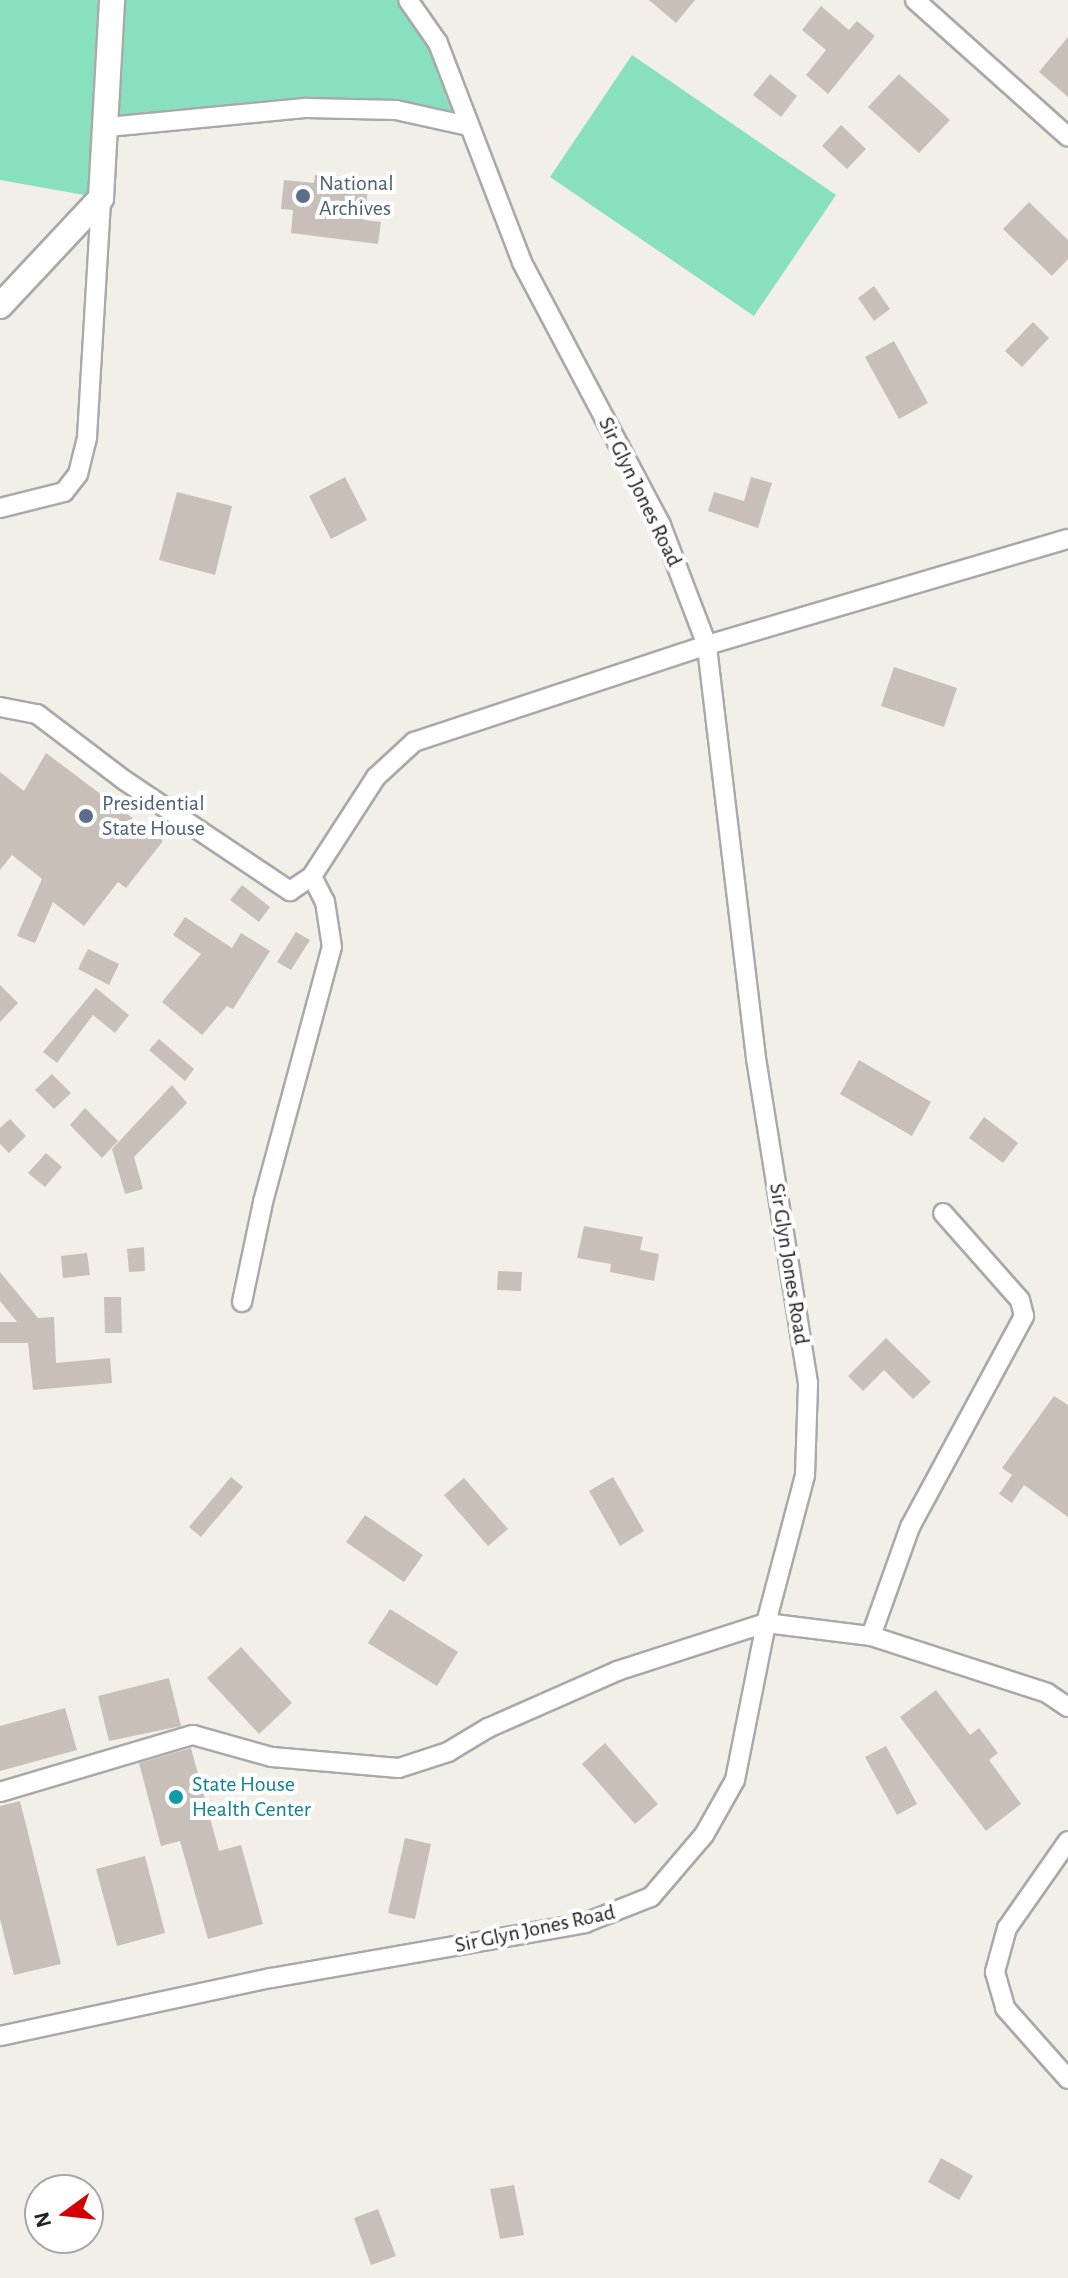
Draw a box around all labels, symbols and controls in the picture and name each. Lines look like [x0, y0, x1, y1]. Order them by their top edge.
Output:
place label: National Archives [319, 170, 394, 222]
marker: National Archives [294, 187, 312, 205]
street label: Sir Glyn Jones Road [592, 413, 688, 571]
place label: Presidential State House [102, 790, 205, 842]
marker: Presidential State House [77, 807, 95, 825]
street label: Sir Glyn Jones Road [763, 1181, 815, 1347]
place label: State House Health Center [192, 1771, 311, 1822]
marker: State House Health Center [167, 1788, 185, 1806]
street label: Sir Glyn Jones Road [452, 1899, 618, 1959]
north arrow [24, 2174, 104, 2254]
text: N [30, 2209, 55, 2230]

